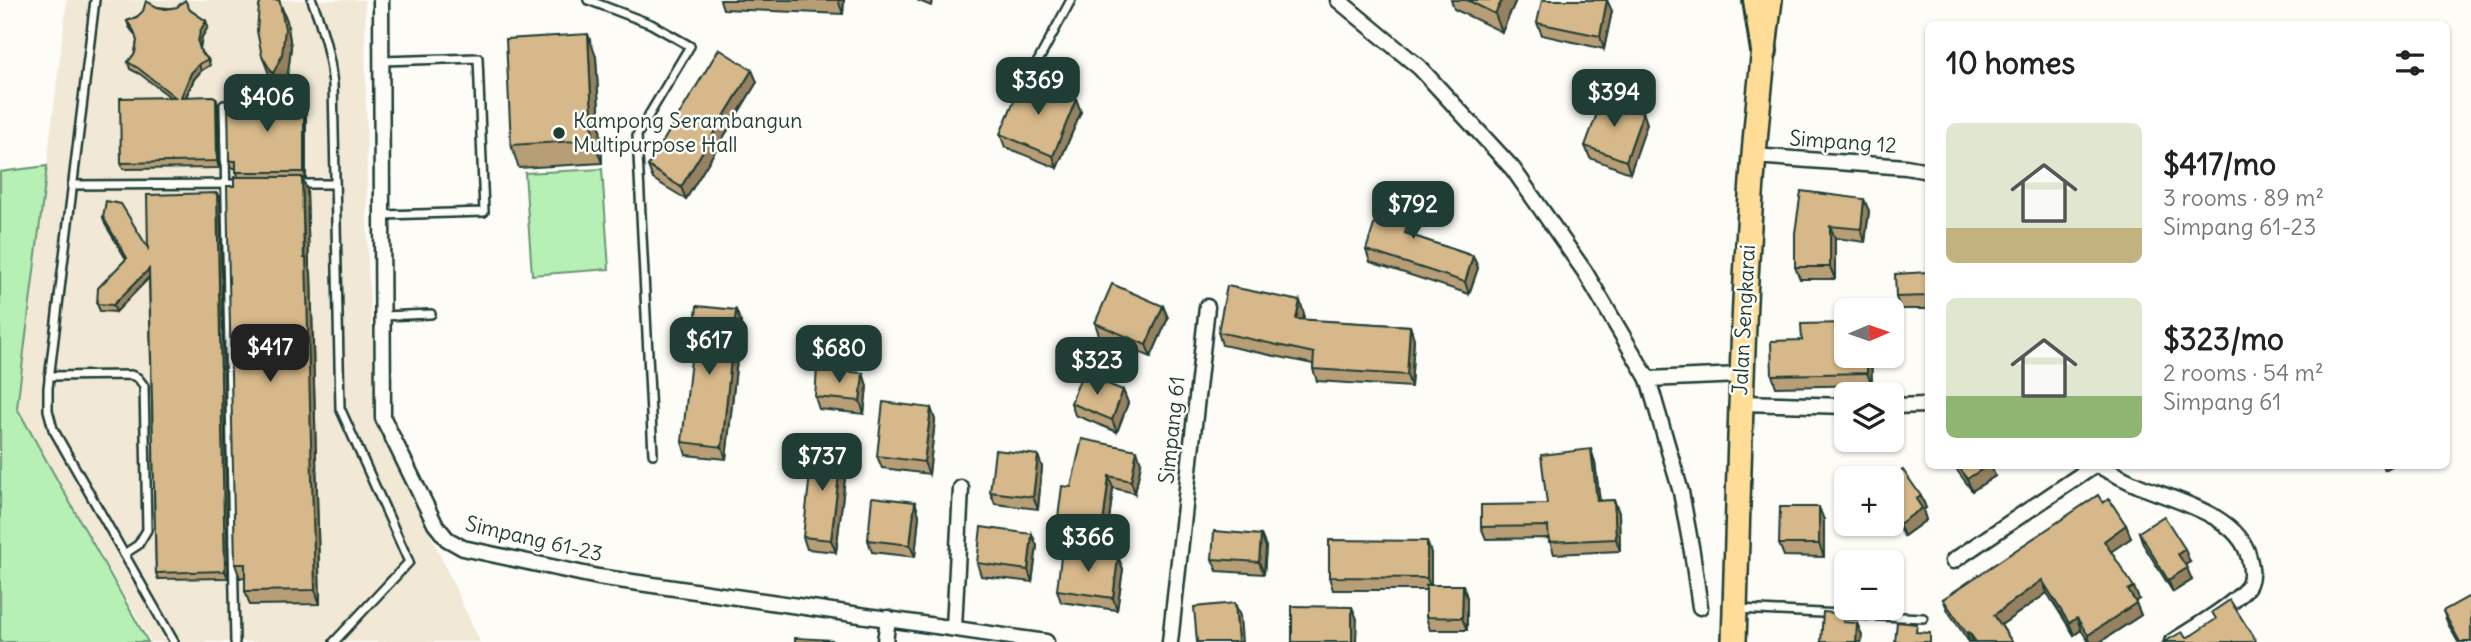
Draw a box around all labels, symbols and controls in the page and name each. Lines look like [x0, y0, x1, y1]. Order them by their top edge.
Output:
text: 10 homes [1946, 44, 2075, 82]
icon: filters [2391, 44, 2429, 82]
pin: $369 [997, 58, 1079, 117]
text: $369 [1012, 65, 1064, 94]
pin: $394 [1573, 69, 1655, 129]
pin: $406 [226, 74, 308, 134]
text: $394 [1588, 77, 1640, 106]
text: $406 [240, 82, 294, 111]
place label: Kampong Serambangun Multipurpose Hall [573, 107, 803, 158]
street label: Simpang 12 [1788, 124, 1898, 159]
marker: Kampong Serambangun Multipurpose Hall [551, 125, 567, 141]
text: $417/mo [2163, 145, 2276, 183]
icon: home [2002, 151, 2086, 235]
pin: $792 [1372, 182, 1454, 241]
text: 3 rooms · 89 m² [2163, 183, 2324, 212]
text: $792 [1388, 189, 1438, 218]
text: Simpang 61-23 [2163, 212, 2316, 241]
street label: Jalan Sengkarai [1726, 244, 1761, 396]
north arrow [1834, 298, 1904, 368]
map controls [1834, 298, 1904, 620]
pin: $617 [668, 318, 750, 377]
text: $323/mo [2163, 320, 2284, 358]
pin: $417 [229, 324, 311, 384]
text: $617 [686, 325, 732, 354]
pin: $680 [798, 326, 880, 385]
icon: home [2002, 326, 2086, 410]
text: $417 [247, 332, 293, 361]
text: $680 [812, 333, 866, 362]
pin: $323 [1056, 338, 1138, 397]
text: $323 [1071, 345, 1123, 374]
text: 2 rooms · 54 m² [2163, 358, 2324, 387]
street label: Simpang 61 [1152, 375, 1191, 485]
button: layers [1834, 382, 1904, 452]
text: Simpang 61 [2163, 387, 2281, 416]
pin: $737 [781, 434, 863, 493]
text: $737 [798, 441, 846, 470]
button: + [1834, 466, 1904, 536]
street label: Simpang 61-23 [463, 510, 605, 567]
pin: $366 [1047, 514, 1129, 574]
text: $366 [1062, 522, 1114, 551]
button: − [1834, 550, 1904, 620]

